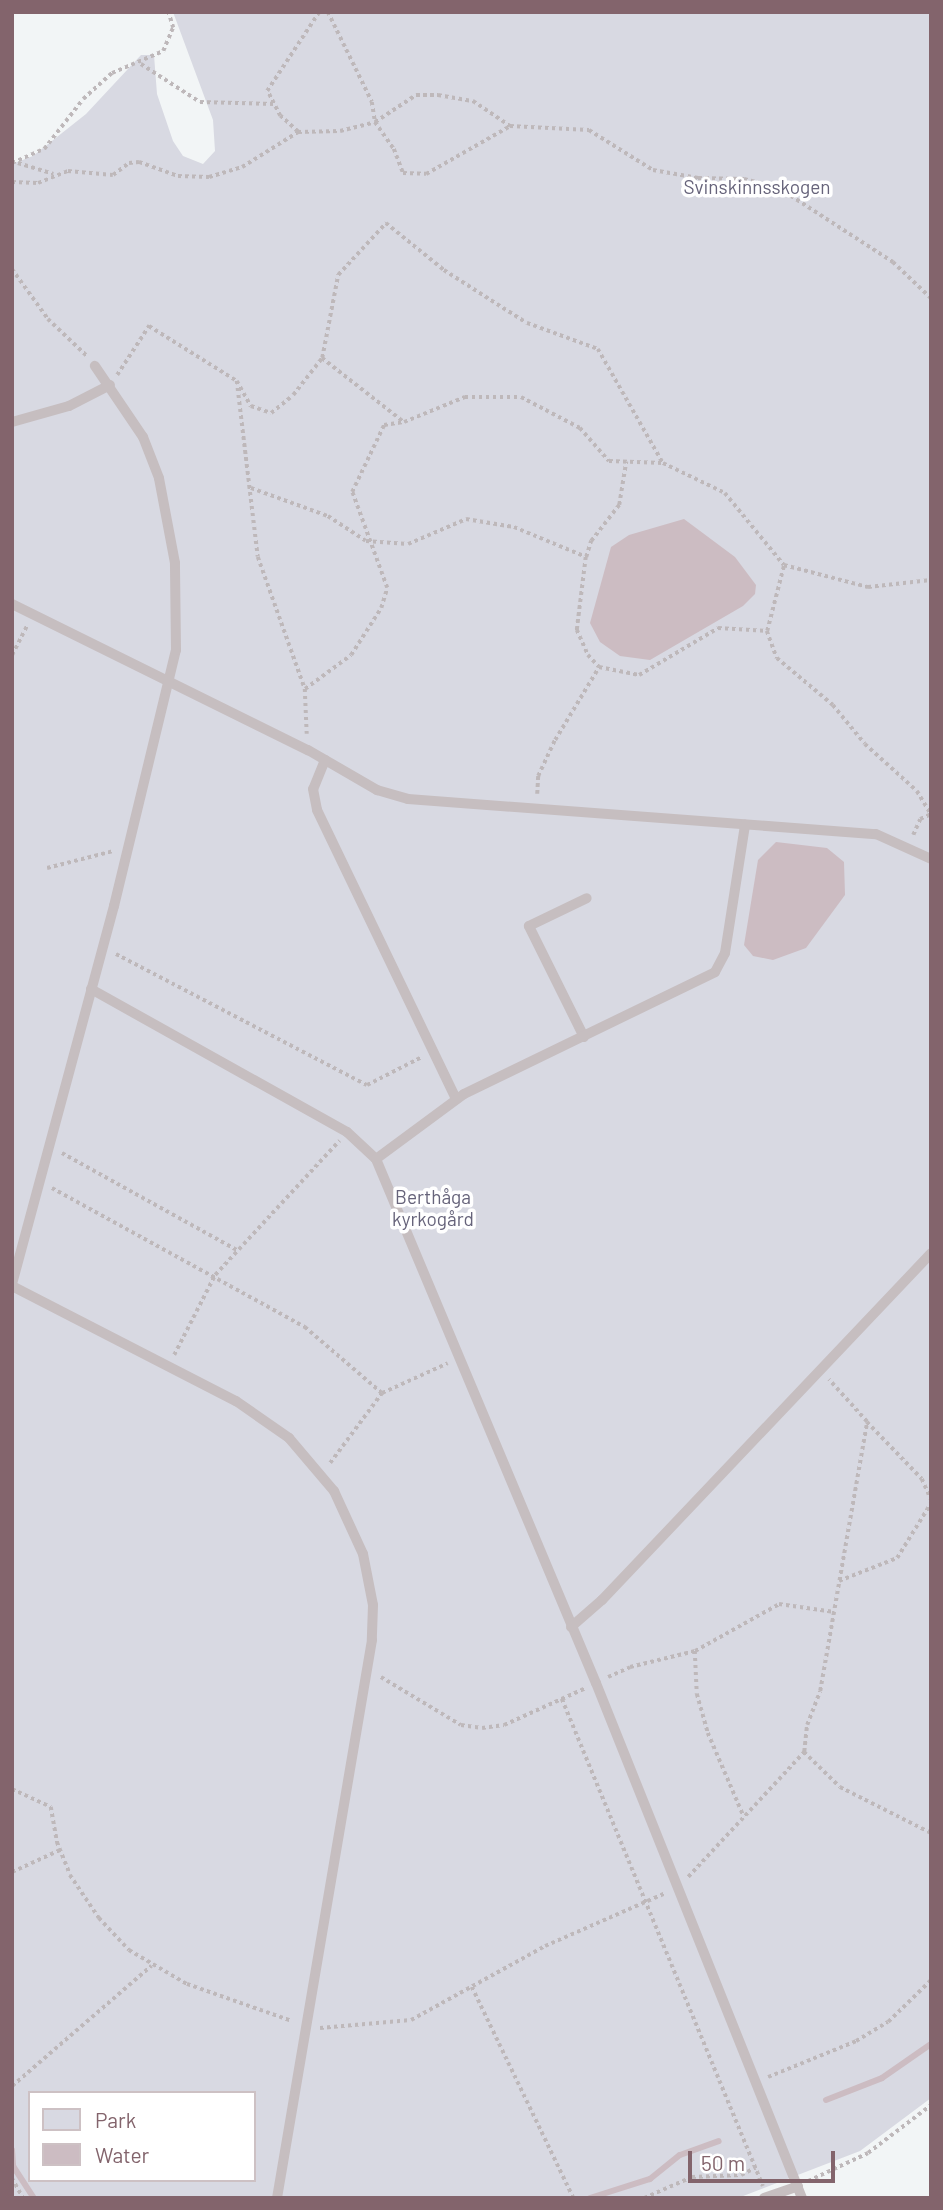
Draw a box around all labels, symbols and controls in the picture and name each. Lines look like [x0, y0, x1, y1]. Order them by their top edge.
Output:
park label: Svinskinnsskogen [683, 176, 831, 198]
park label: Berthåga kyrkogård [392, 1186, 474, 1230]
legend [28, 2091, 256, 2182]
text: Park [95, 2107, 136, 2132]
scale bar [691, 2136, 838, 2180]
text: Water [95, 2142, 149, 2167]
text: 50 m [701, 2150, 745, 2175]

